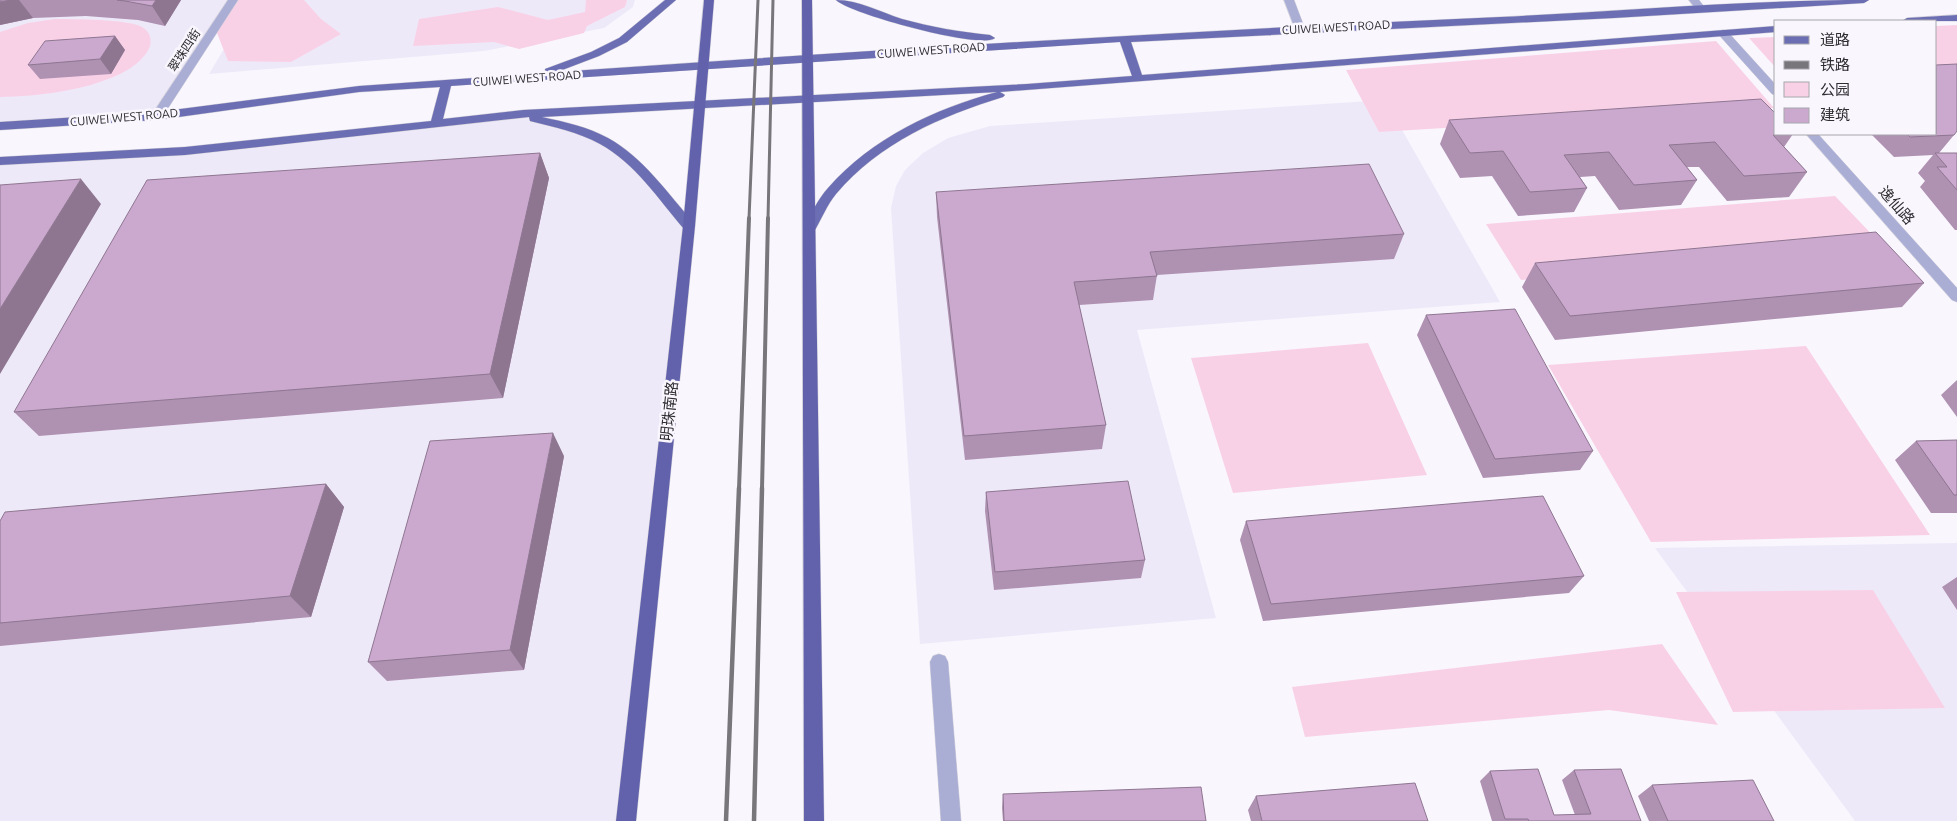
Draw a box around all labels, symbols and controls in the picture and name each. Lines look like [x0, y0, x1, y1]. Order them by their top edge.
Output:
street label: CUIWEI WEST ROAD [1281, 18, 1391, 36]
legend [1774, 20, 1937, 135]
street label: 翠珠四街 [165, 26, 203, 74]
text: 道路 [1820, 31, 1850, 48]
street label: CUIWEI WEST ROAD [876, 40, 986, 60]
text: 铁路 [1820, 56, 1850, 73]
street label: CUIWEI WEST ROAD [472, 68, 582, 88]
text: 公园 [1820, 81, 1850, 98]
street label: CUIWEI WEST ROAD [69, 106, 179, 128]
text: 建筑 [1820, 106, 1850, 123]
street label: 逸仙路 [1876, 182, 1918, 228]
street label: 明珠南路 [657, 380, 681, 442]

